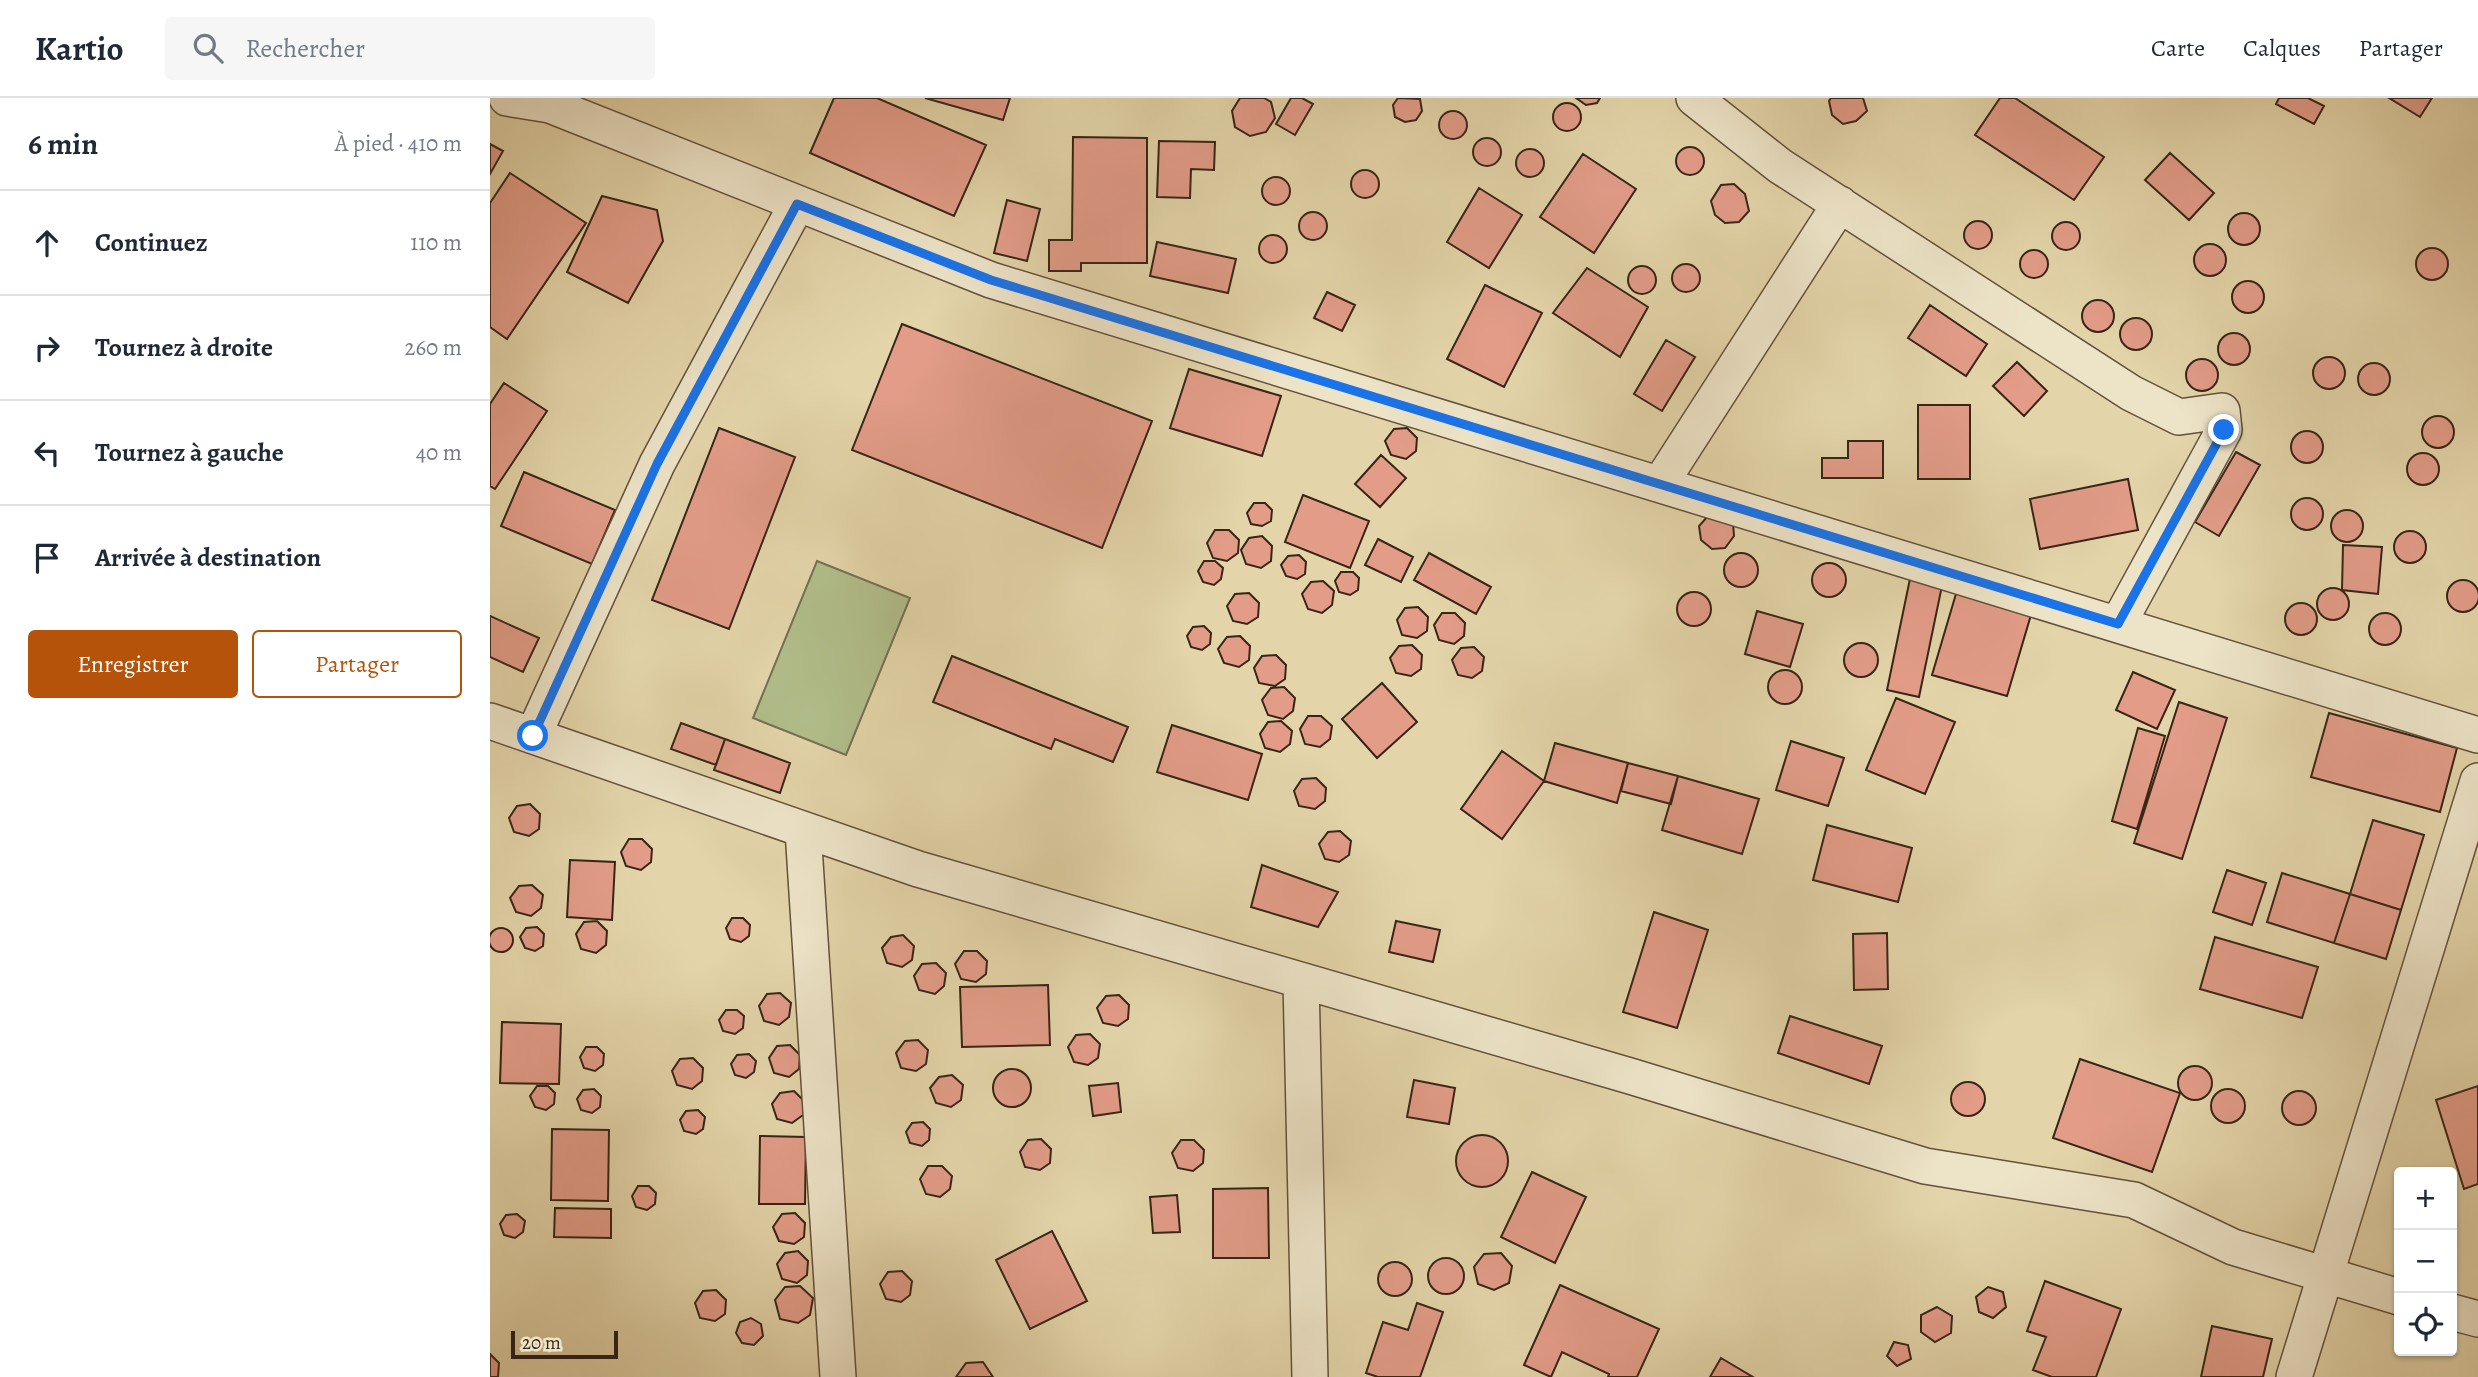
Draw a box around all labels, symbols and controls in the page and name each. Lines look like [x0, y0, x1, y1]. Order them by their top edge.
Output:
search box [165, 17, 655, 80]
text: Kartio [35, 26, 123, 71]
icon: search [189, 29, 227, 67]
text: Rechercher [245, 31, 365, 66]
text: Carte [2151, 32, 2205, 64]
text: Calques [2243, 32, 2321, 64]
text: Partager [2359, 32, 2443, 64]
text: 6 min [28, 124, 98, 164]
text: À pied · 410 m [335, 128, 462, 159]
icon: ahead [28, 224, 66, 262]
text: Continuez [95, 225, 208, 260]
text: 110 m [410, 227, 462, 258]
icon: right [28, 329, 66, 367]
text: Tournez à droite [95, 330, 273, 365]
text: 260 m [404, 332, 462, 363]
route end [2208, 414, 2239, 445]
icon: left [28, 434, 66, 472]
text: Tournez à gauche [95, 435, 284, 470]
text: 40 m [416, 437, 462, 468]
icon: arrive [28, 539, 66, 577]
text: Arrivée à destination [95, 540, 321, 575]
button: Enregistrer [28, 630, 238, 698]
button: Partager [252, 630, 462, 698]
route start [517, 720, 548, 751]
map controls [2394, 1167, 2457, 1356]
button: + [2394, 1167, 2457, 1230]
button: − [2394, 1230, 2457, 1293]
button: locate [2394, 1293, 2457, 1356]
scale bar [511, 1328, 618, 1360]
text: 20 m [522, 1330, 561, 1356]

